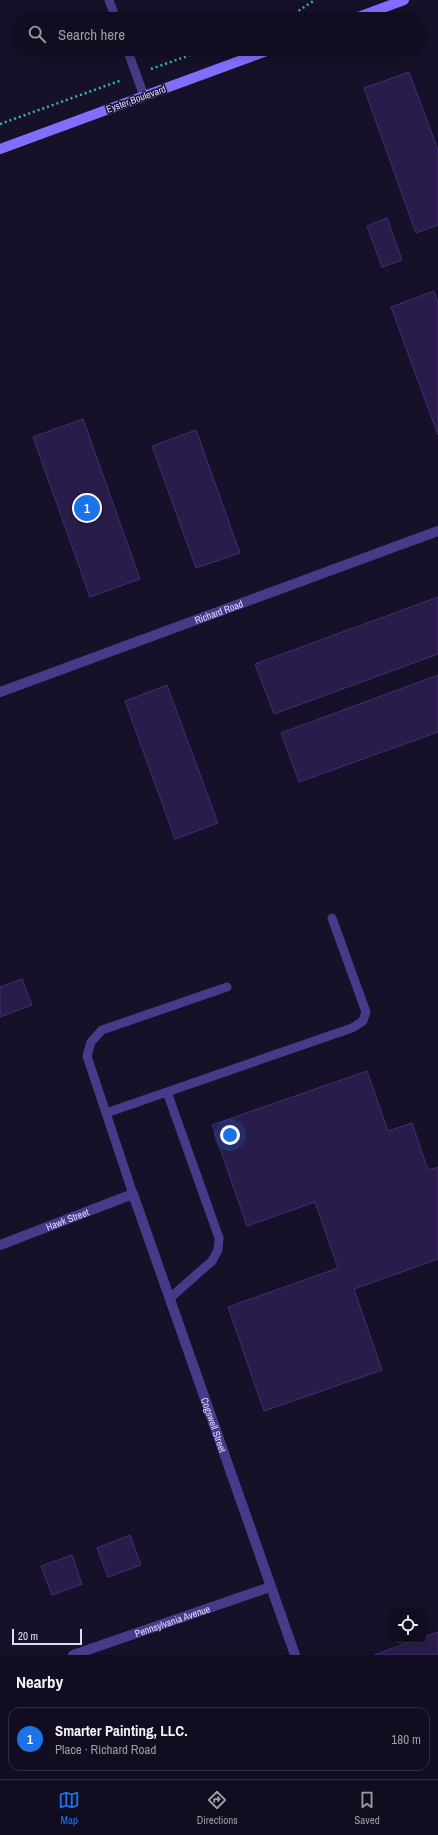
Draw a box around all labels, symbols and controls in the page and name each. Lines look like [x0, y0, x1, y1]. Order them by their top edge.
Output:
search box [12, 12, 426, 56]
icon: search [26, 23, 48, 45]
text: Search here [58, 24, 125, 45]
street label: Eyster Boulevard [104, 82, 168, 116]
pin: 1 [74, 493, 100, 523]
street label: Richard Road [193, 597, 245, 626]
your location [220, 1125, 240, 1145]
street label: Hawk Street [44, 1205, 91, 1233]
street label: Cogswell Street [198, 1395, 230, 1455]
street label: Pennsylvania Avenue [133, 1602, 212, 1640]
map controls [390, 1607, 426, 1643]
button: locate [390, 1607, 426, 1643]
scale bar [12, 1627, 82, 1646]
text: 20 m [18, 1629, 38, 1643]
text: Nearby [16, 1670, 63, 1693]
text: Smarter Painting, LLC. [55, 1720, 188, 1741]
text: 1 [27, 1731, 33, 1748]
text: 180 m [391, 1731, 421, 1748]
text: Place · Richard Road [55, 1741, 156, 1758]
tab: Map [58, 1789, 80, 1827]
tab: Directions [197, 1789, 238, 1827]
tab: Saved [354, 1789, 380, 1827]

